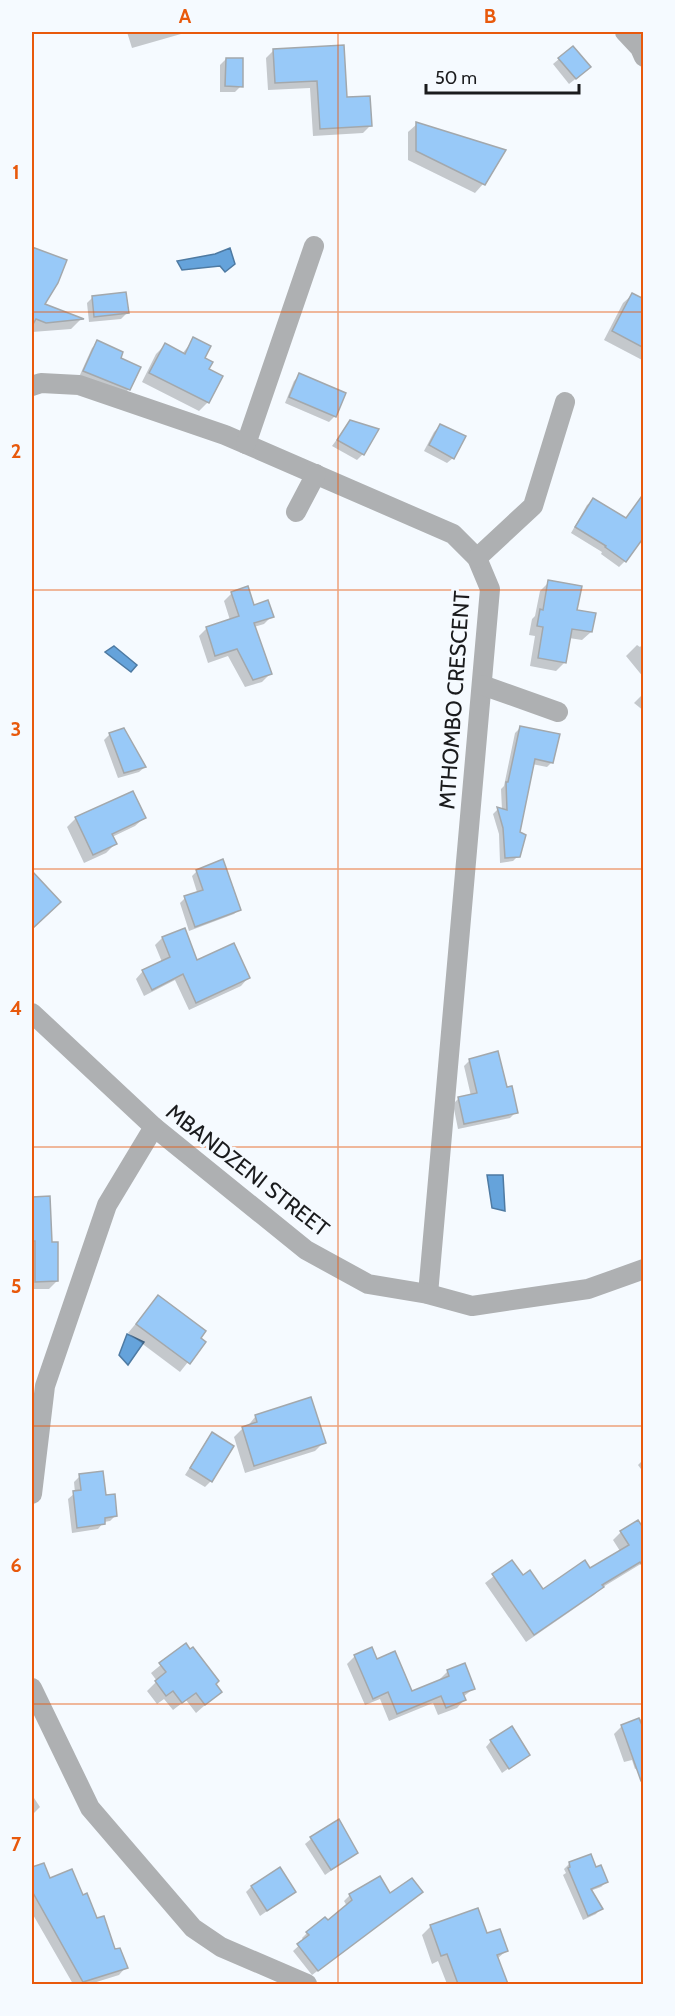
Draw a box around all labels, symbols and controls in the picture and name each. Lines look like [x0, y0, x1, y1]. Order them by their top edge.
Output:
text: A [179, 4, 192, 28]
text: B [484, 4, 496, 28]
scale bar [426, 57, 579, 95]
text: 50 m [435, 67, 477, 89]
text: 1 [12, 160, 20, 184]
text: 2 [11, 439, 21, 463]
street label: MTHOMBO CRESCENT [433, 590, 476, 810]
text: 3 [11, 717, 21, 741]
text: 4 [10, 996, 22, 1020]
street label: MBANDZENI STREET [161, 1098, 335, 1243]
text: 5 [11, 1274, 21, 1298]
text: 6 [10, 1553, 22, 1577]
text: 7 [11, 1832, 22, 1856]

